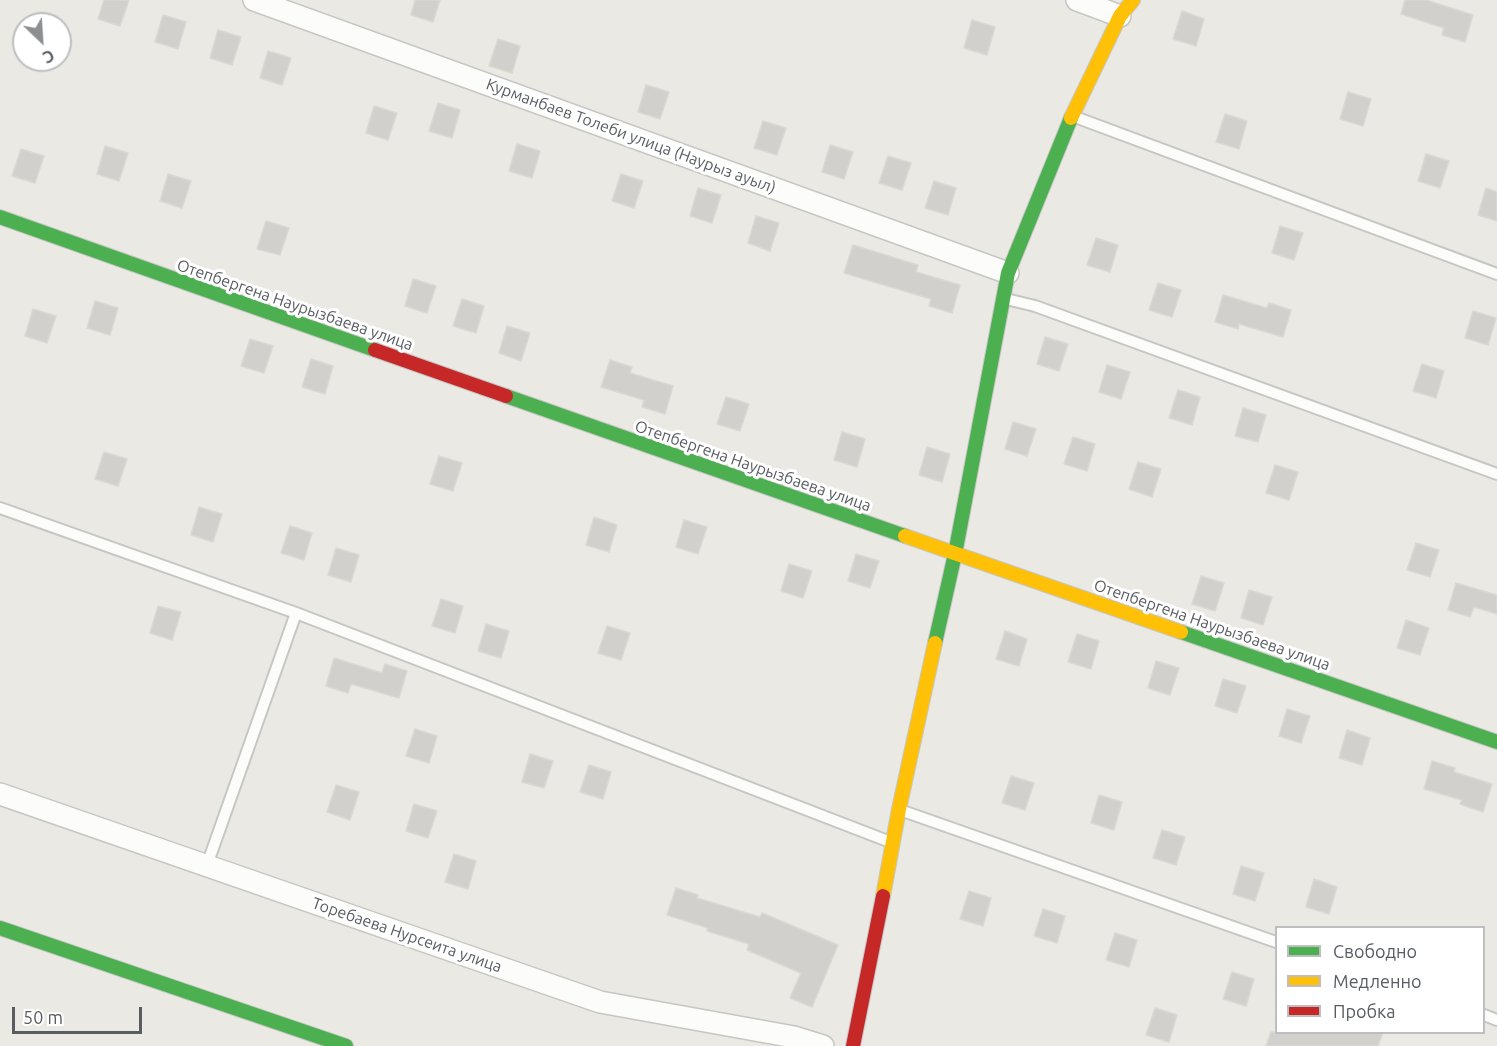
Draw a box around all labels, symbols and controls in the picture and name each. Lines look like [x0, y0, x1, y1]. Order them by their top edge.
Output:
north arrow [12, 12, 72, 72]
text: С [40, 46, 57, 67]
street label: Курманбаев Толеби улица (Наурыз ауыл) [484, 74, 778, 198]
street label: Отепбергена Наурызбаева улица [174, 255, 416, 355]
street label: Отепбергена Наурызбаева улица [632, 416, 874, 516]
street label: Отепбергена Наурызбаева улица [1091, 575, 1333, 675]
street label: Торебаева Нурсеита улица [310, 893, 504, 977]
legend [1275, 926, 1485, 1034]
text: Свободно [1333, 941, 1417, 961]
text: Медленно [1333, 971, 1422, 991]
scale bar [15, 995, 146, 1033]
text: Пробка [1333, 1001, 1396, 1021]
text: 50 m [23, 1007, 63, 1027]

